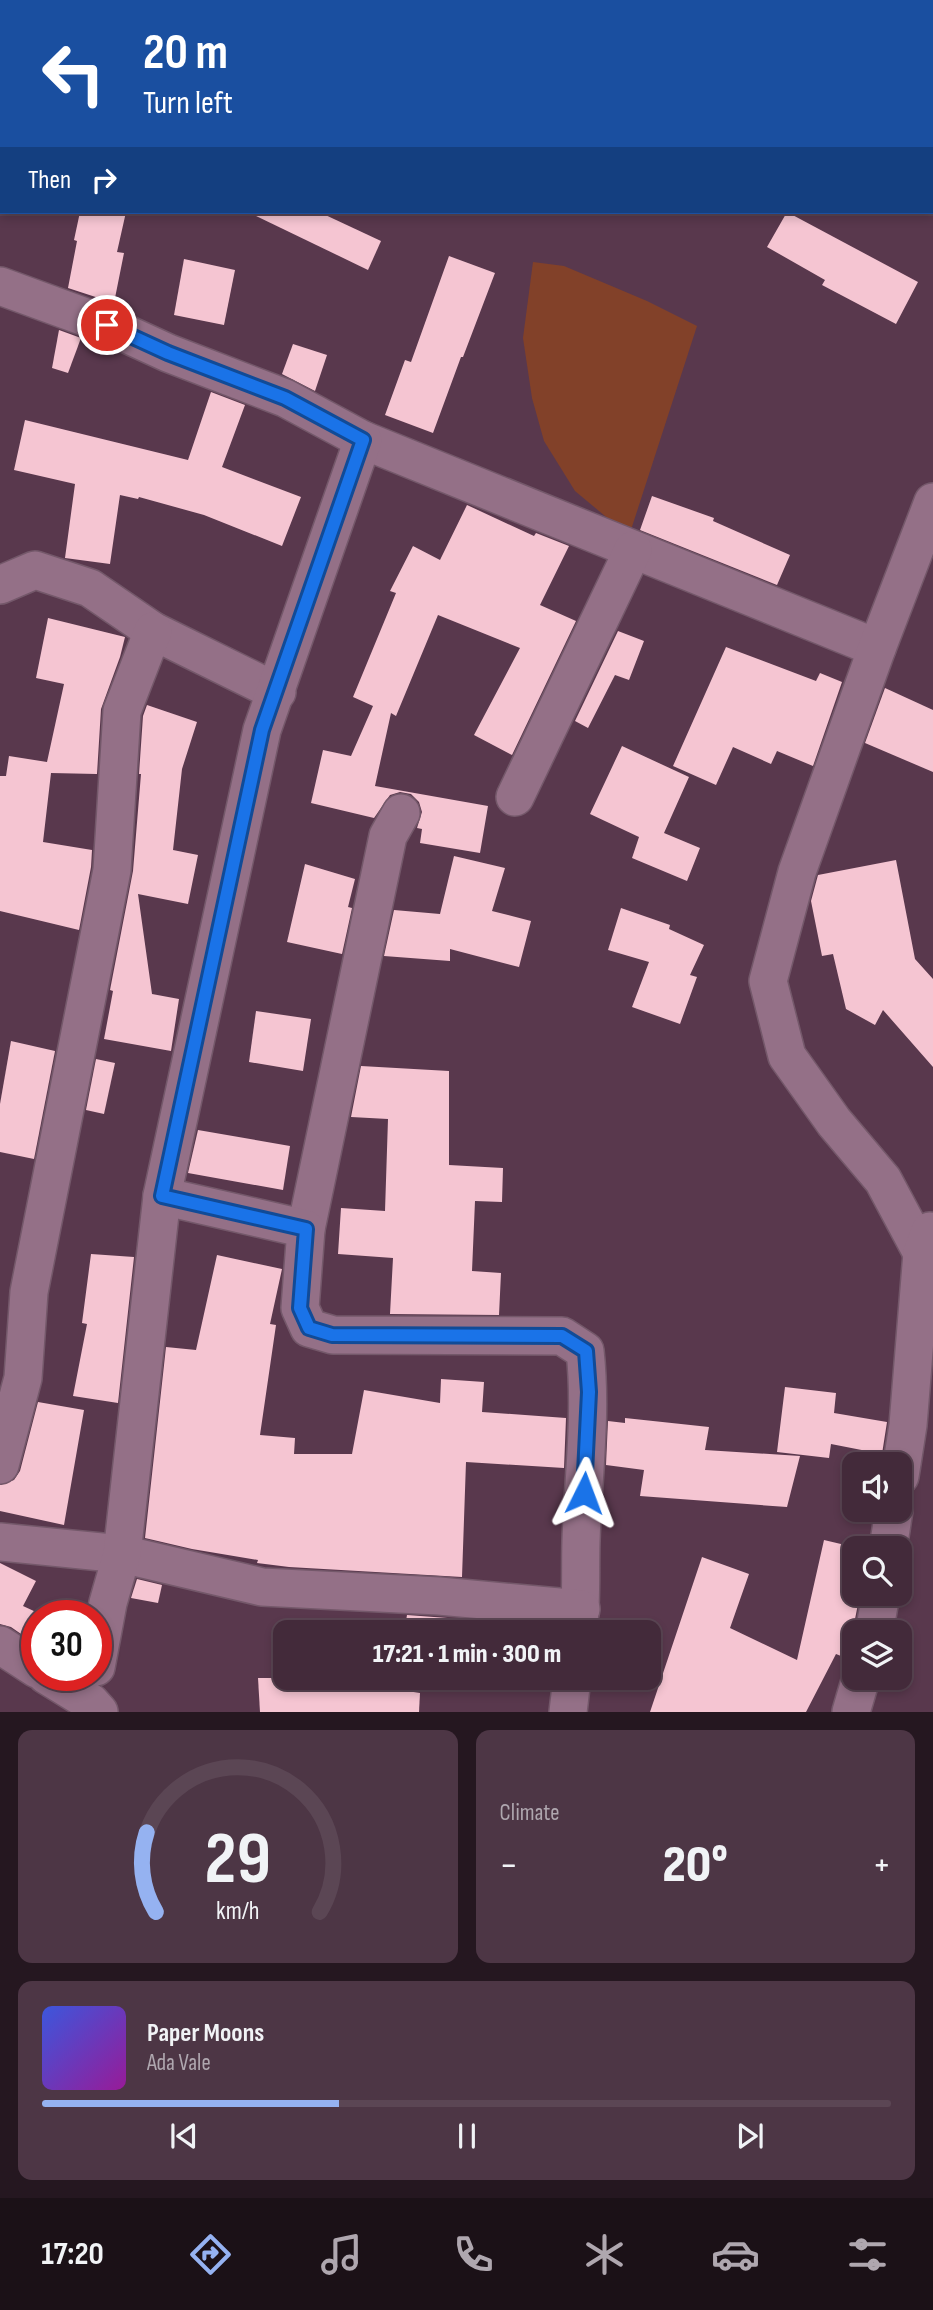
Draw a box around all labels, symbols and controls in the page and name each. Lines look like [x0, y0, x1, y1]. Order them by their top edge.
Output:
text: 20 m [143, 24, 228, 83]
icon: left [28, 28, 119, 119]
text: Turn left [143, 84, 233, 123]
icon: right [85, 161, 123, 199]
text: Then [28, 165, 71, 196]
pin [77, 295, 137, 355]
icon: arrive [88, 306, 126, 344]
map controls [842, 1452, 912, 1690]
button: sound [842, 1452, 912, 1522]
position arrow [547, 1456, 621, 1530]
button: search [842, 1536, 912, 1606]
speed limit sign: 30 [21, 1600, 112, 1691]
button: layers [842, 1620, 912, 1690]
text: 17:21 · 1 min · 300 m [373, 1639, 561, 1670]
text: Climate [500, 1799, 559, 1827]
text: 29 [205, 1817, 271, 1905]
text: 20° [663, 1834, 728, 1897]
text: − [500, 1843, 518, 1888]
text: + [872, 1843, 891, 1888]
text: km/h [216, 1896, 259, 1927]
text: Paper Moons [147, 2018, 264, 2049]
text: Ada Vale [147, 2049, 211, 2077]
icon: previous [165, 2117, 203, 2155]
icon: pause [448, 2117, 486, 2155]
icon: next [731, 2117, 769, 2155]
icon: directions [186, 2230, 235, 2279]
icon: music [317, 2230, 366, 2279]
icon: phone [449, 2230, 498, 2279]
icon: climate [580, 2230, 629, 2279]
icon: car [711, 2230, 760, 2279]
icon: filters [843, 2230, 892, 2279]
text: 17:20 [41, 2235, 104, 2274]

